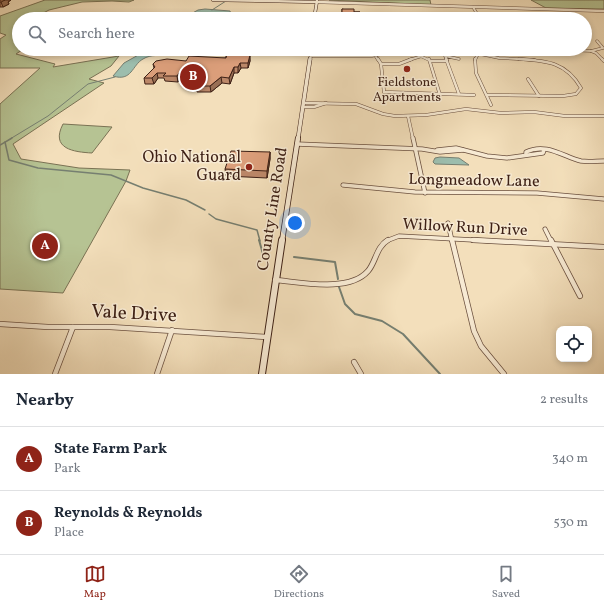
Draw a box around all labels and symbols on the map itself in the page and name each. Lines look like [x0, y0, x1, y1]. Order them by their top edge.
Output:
pin: B [180, 62, 206, 92]
marker: Fieldstone Apartments [402, 64, 412, 74]
place label: Fieldstone Apartments [373, 74, 441, 107]
street label: County Line Road [252, 146, 294, 272]
place label: Ohio National Guard [142, 147, 241, 187]
marker: Ohio National Guard [244, 162, 254, 172]
street label: Longmeadow Lane [408, 169, 540, 193]
your location [285, 213, 305, 233]
street label: Willow Run Drive [402, 214, 528, 242]
pin: A [32, 231, 58, 261]
street label: Vale Drive [91, 299, 177, 329]

